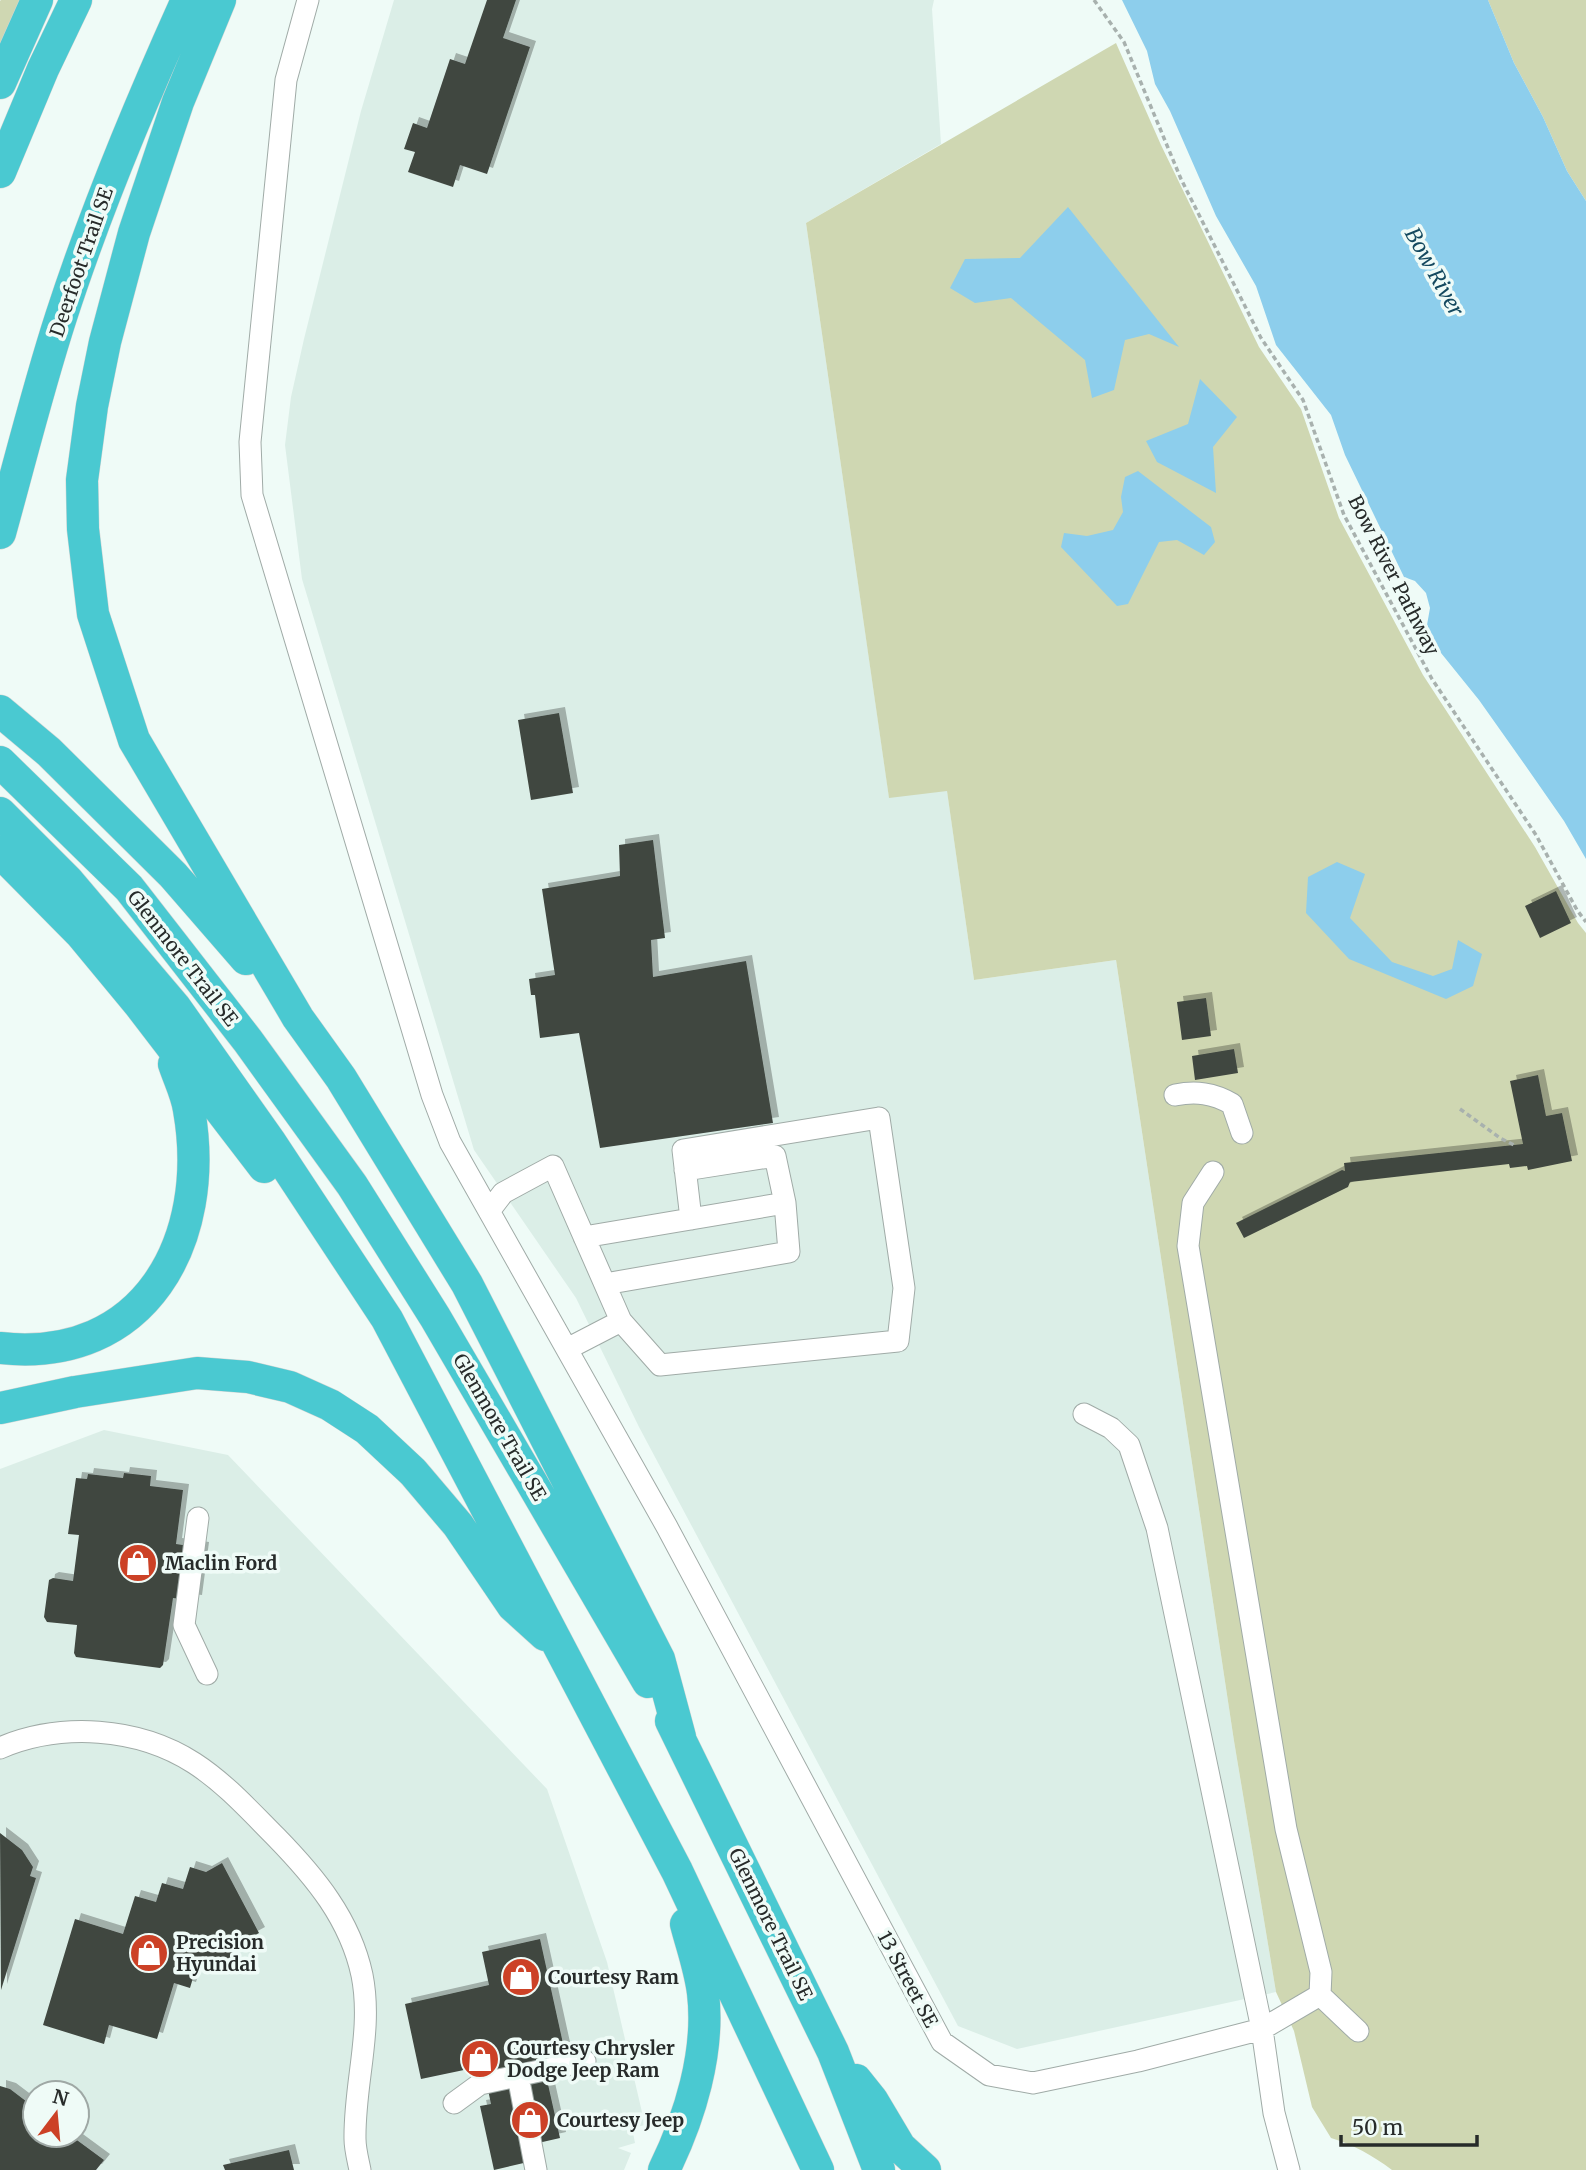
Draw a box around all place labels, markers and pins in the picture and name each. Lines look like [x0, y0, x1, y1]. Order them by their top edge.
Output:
shop icon: Maclin Ford [117, 1542, 159, 1584]
place label: Maclin Ford [165, 1551, 277, 1575]
place label: Precision Hyundai [176, 1930, 264, 1976]
shop icon: Precision Hyundai [128, 1932, 170, 1974]
shop icon: Courtesy Ram [500, 1956, 542, 1998]
place label: Courtesy Ram [548, 1965, 679, 1989]
place label: Courtesy Chrysler Dodge Jeep Ram [507, 2036, 675, 2082]
shop icon: Courtesy Chrysler Dodge Jeep Ram [459, 2038, 501, 2080]
shop icon: Courtesy Jeep [509, 2099, 551, 2141]
place label: Courtesy Jeep [557, 2108, 684, 2132]

